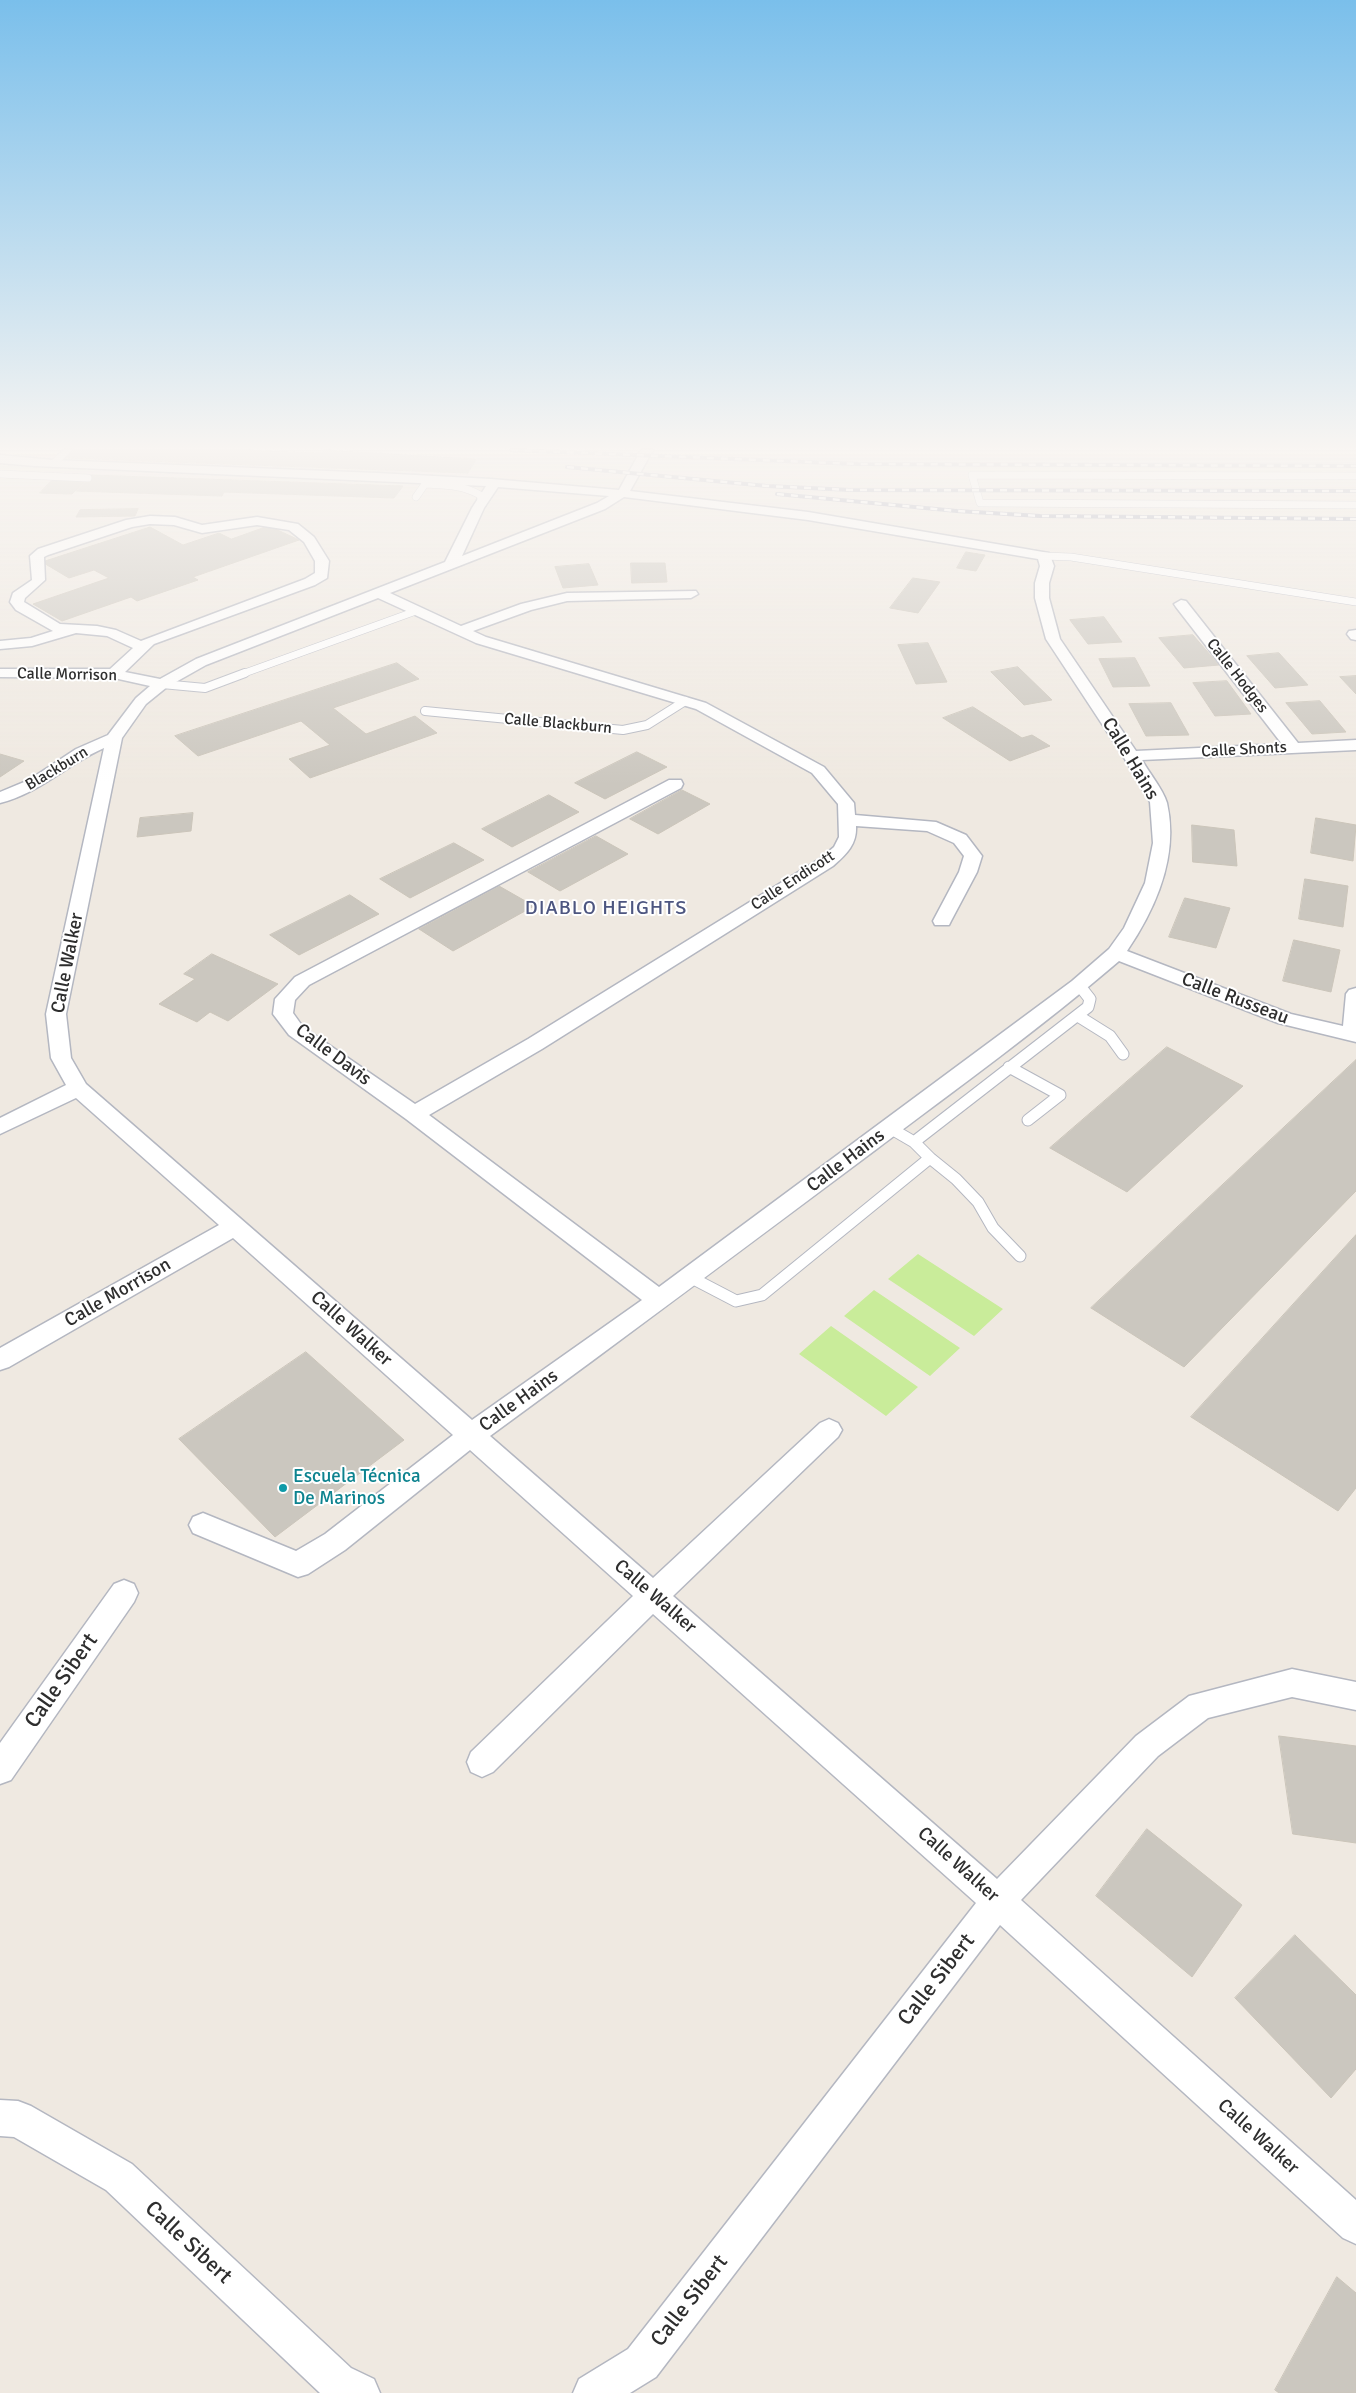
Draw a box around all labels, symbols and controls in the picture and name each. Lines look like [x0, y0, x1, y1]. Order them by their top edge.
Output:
street label: Calle Hodges [1202, 635, 1272, 717]
street label: Calle Morrison [17, 665, 117, 685]
street label: Calle Blackburn [503, 710, 613, 738]
street label: Calle Hains [1097, 714, 1163, 804]
street label: Calle Shonts [1201, 738, 1287, 762]
street label: Blackburn [22, 743, 92, 795]
street label: Calle Endicott [748, 847, 838, 915]
district label: DIABLO HEIGHTS [523, 897, 689, 921]
street label: Calle Walker [47, 911, 89, 1015]
street label: Calle Russeau [1178, 968, 1292, 1030]
street label: Calle Davis [291, 1019, 375, 1091]
street label: Calle Hains [803, 1124, 889, 1198]
street label: Calle Morrison [61, 1253, 175, 1333]
street label: Calle Walker [306, 1286, 396, 1372]
street label: Calle Hains [475, 1365, 563, 1437]
place label: Escuela Técnica De Marinos [293, 1466, 421, 1510]
marker: Escuela Técnica De Marinos [277, 1482, 289, 1494]
street label: Calle Walker [609, 1555, 701, 1639]
street label: Calle Sibert [20, 1629, 104, 1733]
street label: Calle Walker [913, 1822, 1003, 1908]
street label: Calle Sibert [893, 1929, 981, 2031]
street label: Calle Walker [1213, 2094, 1303, 2180]
street label: Calle Sibert [139, 2196, 237, 2290]
street label: Calle Sibert [646, 2250, 734, 2352]

